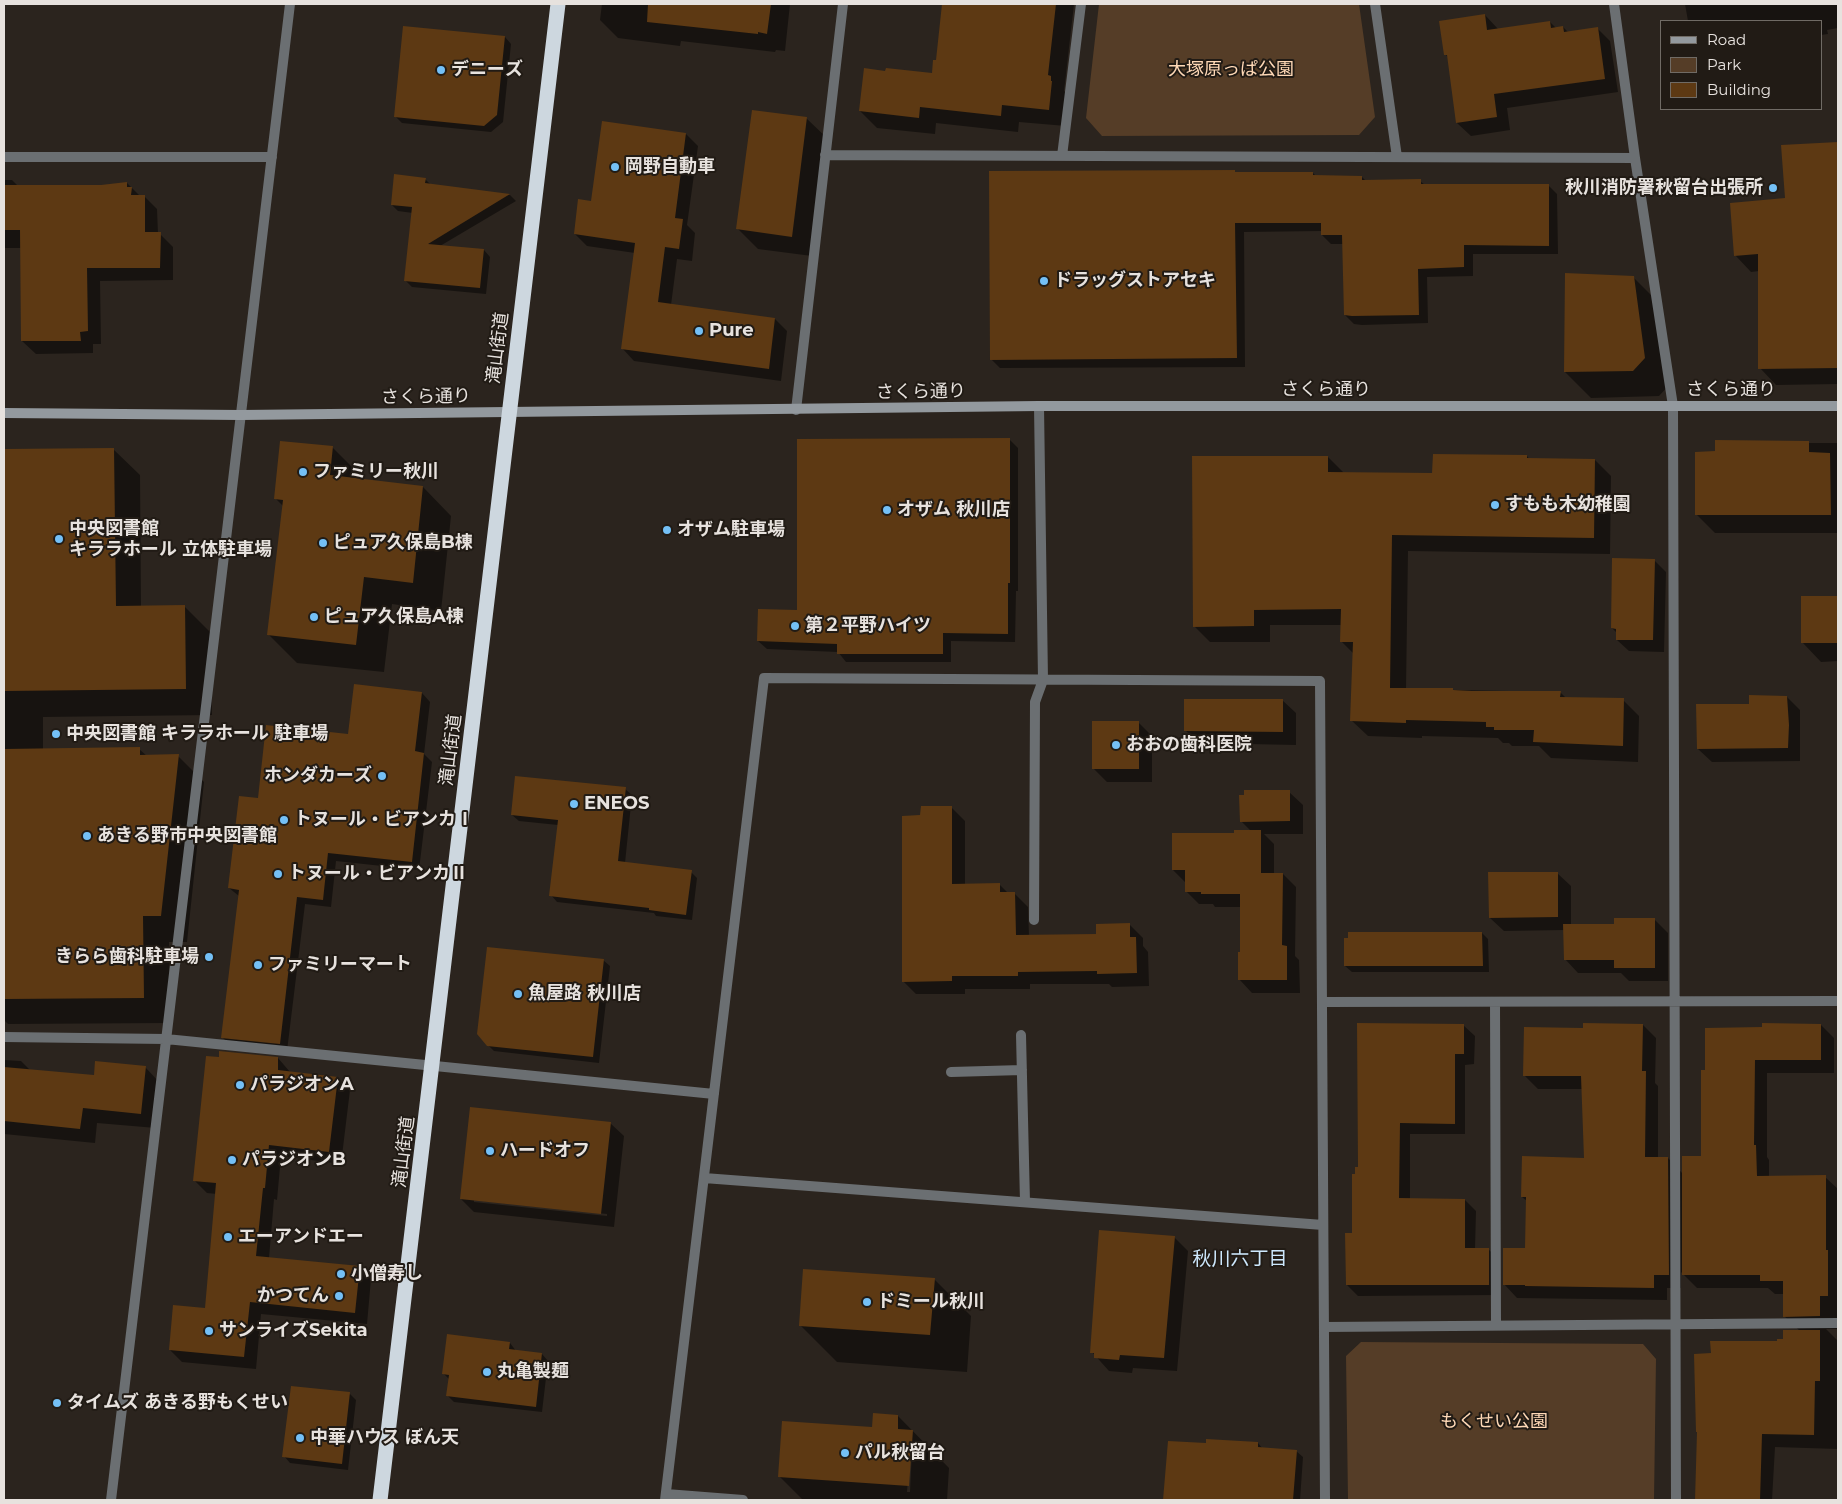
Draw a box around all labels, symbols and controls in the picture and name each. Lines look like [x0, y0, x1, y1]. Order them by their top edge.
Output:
legend [1660, 20, 1822, 110]
text: Road [1707, 30, 1746, 49]
text: Park [1707, 55, 1741, 74]
place label: デニーズ [451, 59, 523, 81]
park label: 大塚原っぱ公園 [1168, 59, 1294, 81]
marker: デニーズ [435, 64, 447, 76]
text: Building [1707, 80, 1771, 99]
place label: 岡野自動車 [625, 156, 715, 178]
marker: 岡野自動車 [609, 161, 621, 173]
place label: 秋川消防署秋留台出張所 [1565, 177, 1763, 199]
marker: 秋川消防署秋留台出張所 [1767, 182, 1779, 194]
place label: ドラッグストアセキ [1054, 270, 1216, 292]
marker: ドラッグストアセキ [1038, 275, 1050, 287]
street label: 滝山街道 [483, 311, 513, 385]
place label: Pure [709, 320, 754, 342]
marker: Pure [693, 325, 705, 337]
street label: さくら通り [1281, 379, 1371, 401]
street label: さくら通り [1686, 379, 1776, 401]
street label: さくら通り [876, 380, 966, 404]
street label: さくら通り [381, 385, 471, 409]
place label: ファミリー秋川 [313, 461, 439, 483]
marker: ファミリー秋川 [297, 466, 309, 478]
place label: すもも木幼稚園 [1505, 494, 1631, 516]
place label: オザム 秋川店 [897, 499, 1010, 521]
marker: すもも木幼稚園 [1489, 499, 1501, 511]
marker: オザム 秋川店 [881, 504, 893, 516]
place label: 中央図書館 キララホール 立体駐車場 [69, 518, 272, 560]
place label: オザム駐車場 [677, 519, 785, 541]
marker: オザム駐車場 [661, 524, 673, 536]
place label: ピュア久保島B棟 [333, 532, 473, 554]
marker: 中央図書館 キララホール 立体駐車場 [53, 533, 65, 545]
marker: ピュア久保島B棟 [317, 537, 329, 549]
place label: ピュア久保島A棟 [324, 606, 464, 628]
marker: ピュア久保島A棟 [308, 611, 320, 623]
place label: 第２平野ハイツ [805, 615, 931, 637]
marker: 第２平野ハイツ [789, 620, 801, 632]
street label: 滝山街道 [436, 713, 466, 787]
place label: 中央図書館 キララホール 駐車場 [66, 723, 328, 745]
marker: 中央図書館 キララホール 駐車場 [50, 728, 62, 740]
place label: おおの歯科医院 [1126, 734, 1252, 756]
marker: おおの歯科医院 [1110, 739, 1122, 751]
place label: ホンダカーズ [264, 765, 372, 787]
marker: ホンダカーズ [376, 770, 388, 782]
place label: ENEOS [584, 793, 649, 815]
marker: ENEOS [568, 798, 580, 810]
place label: トヌール・ビアンカⅠ [294, 809, 474, 831]
marker: トヌール・ビアンカⅠ [278, 814, 290, 826]
place label: あきる野市中央図書館 [97, 825, 277, 847]
marker: あきる野市中央図書館 [81, 830, 93, 842]
place label: トヌール・ビアンカⅡ [288, 863, 468, 885]
marker: トヌール・ビアンカⅡ [272, 868, 284, 880]
place label: きらら歯科駐車場 [55, 946, 199, 968]
marker: きらら歯科駐車場 [203, 951, 215, 963]
place label: ファミリーマート [268, 954, 412, 976]
marker: ファミリーマート [252, 959, 264, 971]
place label: 魚屋路 秋川店 [528, 983, 641, 1005]
marker: 魚屋路 秋川店 [512, 988, 524, 1000]
place label: パラジオンA [250, 1074, 354, 1096]
marker: パラジオンA [234, 1079, 246, 1091]
street label: 滝山街道 [389, 1115, 419, 1189]
place label: ハードオフ [500, 1140, 590, 1162]
marker: ハードオフ [484, 1145, 496, 1157]
place label: パラジオンB [242, 1149, 346, 1171]
marker: パラジオンB [226, 1154, 238, 1166]
place label: エーアンドエー [238, 1226, 364, 1248]
marker: エーアンドエー [222, 1231, 234, 1243]
district label: 秋川六丁目 [1193, 1248, 1287, 1270]
place label: 小僧寿し [351, 1263, 423, 1285]
marker: 小僧寿し [335, 1268, 347, 1280]
place label: かつてん [257, 1285, 329, 1307]
marker: かつてん [333, 1290, 345, 1302]
place label: ドミール秋川 [877, 1291, 985, 1313]
marker: ドミール秋川 [861, 1296, 873, 1308]
place label: サンライズSekita [219, 1320, 368, 1342]
marker: サンライズSekita [203, 1325, 215, 1337]
place label: 丸亀製麺 [497, 1361, 569, 1383]
marker: 丸亀製麺 [481, 1366, 493, 1378]
place label: タイムズ あきる野もくせい [67, 1392, 288, 1414]
marker: タイムズ あきる野もくせい [51, 1397, 63, 1409]
park label: もくせい公園 [1440, 1411, 1548, 1433]
place label: 中華ハウス ぼん天 [310, 1427, 459, 1449]
marker: 中華ハウス ぼん天 [294, 1432, 306, 1444]
place label: パル秋留台 [855, 1442, 945, 1464]
marker: パル秋留台 [839, 1447, 851, 1459]

